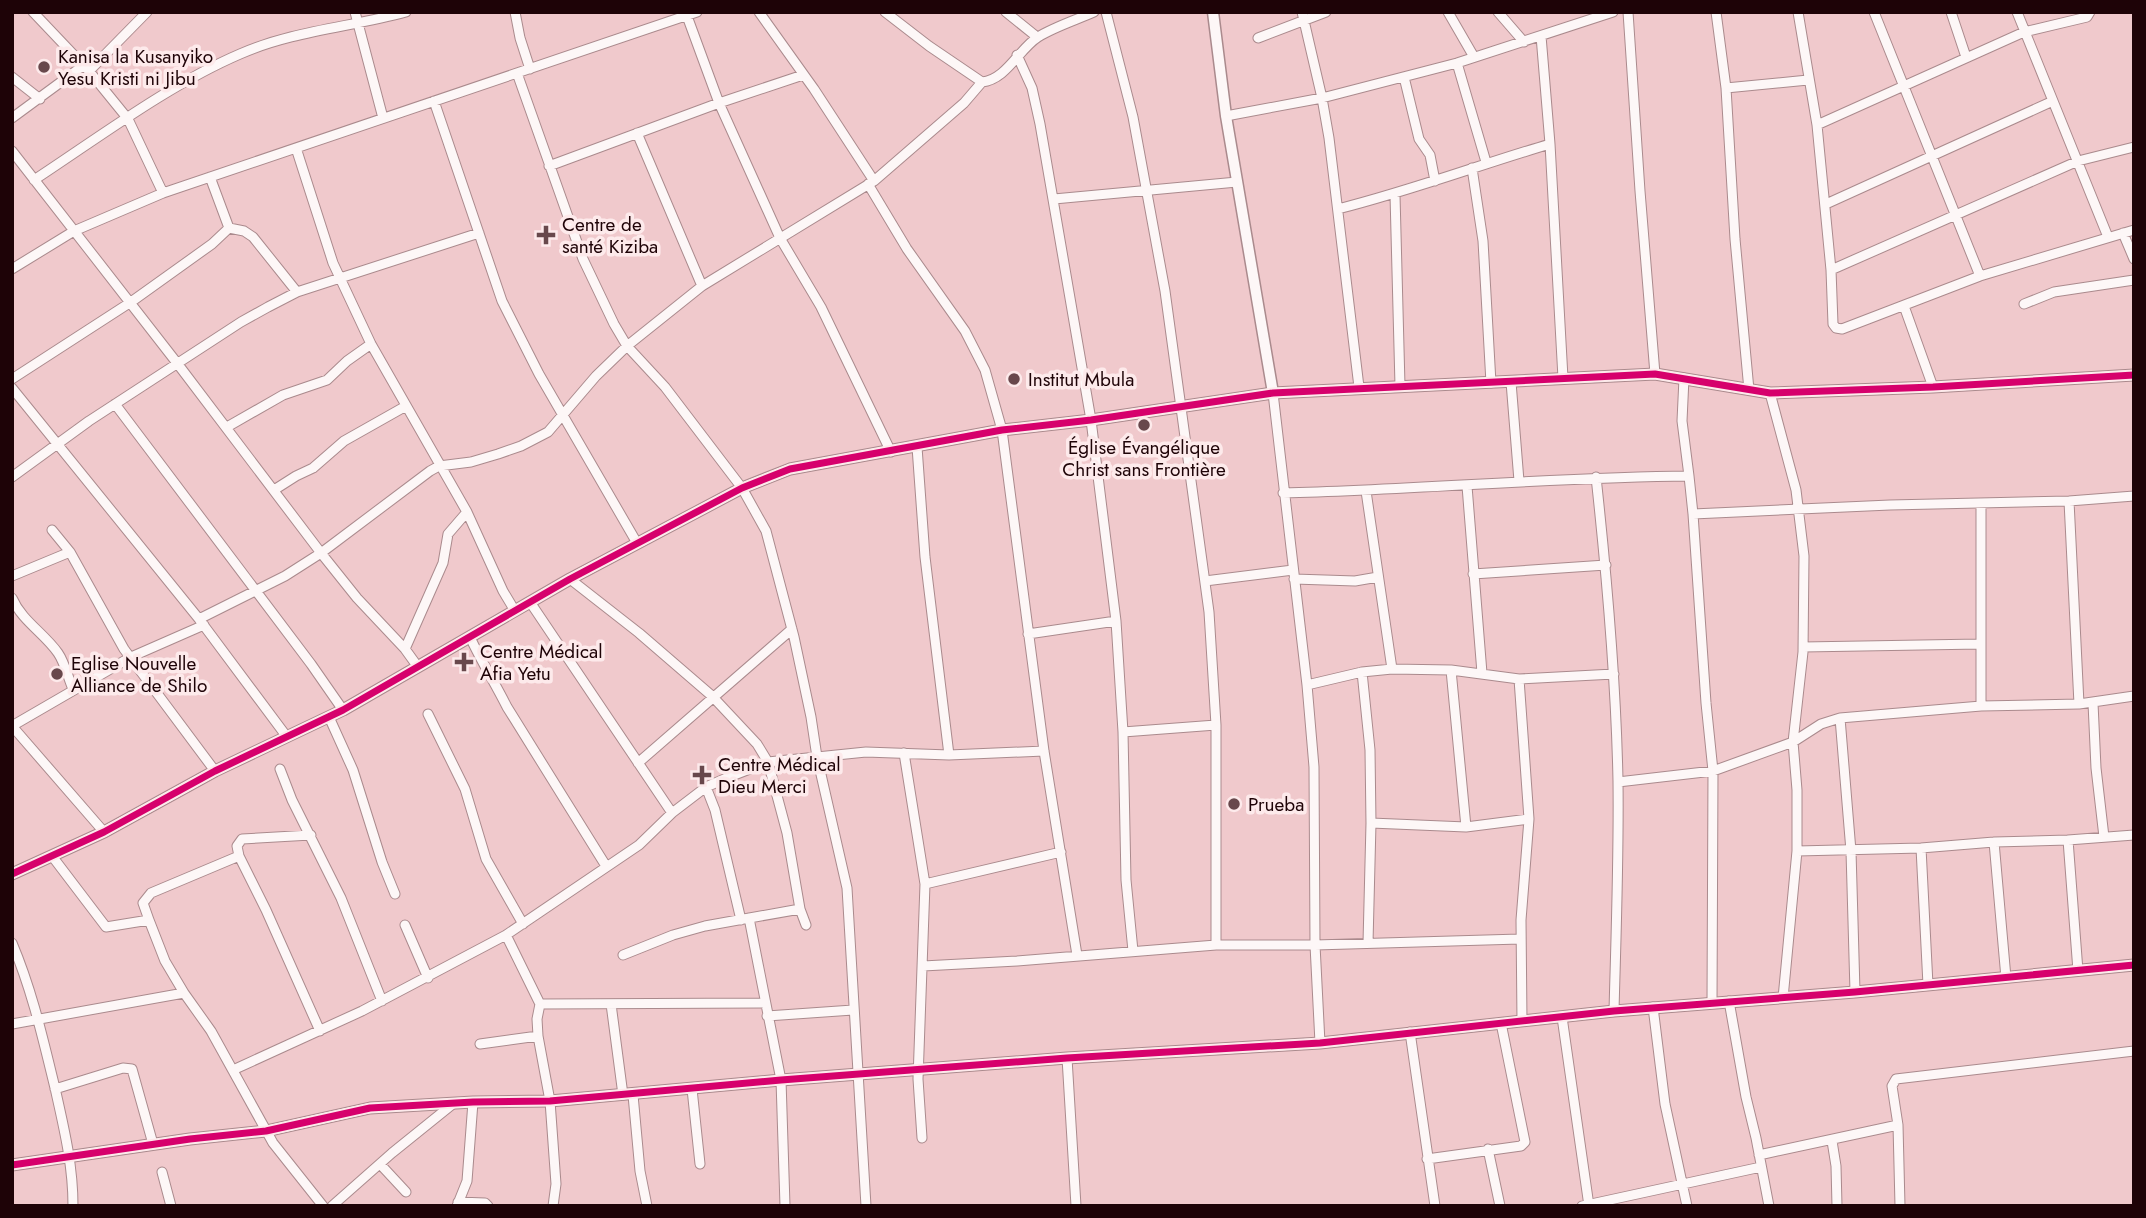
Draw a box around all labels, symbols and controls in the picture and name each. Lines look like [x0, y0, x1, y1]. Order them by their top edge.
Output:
place label: Kanisa la Kusanyiko Yesu Kristi ni Jibu [58, 43, 213, 92]
marker: Kanisa la Kusanyiko Yesu Kristi ni Jibu [36, 59, 52, 75]
place label: Centre de santé Kiziba [562, 211, 658, 260]
marker: Centre de santé Kiziba [536, 225, 556, 245]
place label: Institut Mbula [1028, 366, 1134, 393]
marker: Institut Mbula [1006, 371, 1022, 387]
marker: Église Évangélique Christ sans Frontière [1136, 417, 1152, 433]
place label: Église Évangélique Christ sans Frontière [1062, 434, 1226, 483]
place label: Centre Médical Afia Yetu [480, 638, 603, 687]
place label: Eglise Nouvelle Alliance de Shilo [71, 650, 207, 699]
marker: Centre Médical Afia Yetu [454, 652, 474, 672]
marker: Eglise Nouvelle Alliance de Shilo [49, 666, 65, 682]
place label: Centre Médical Dieu Merci [718, 751, 841, 800]
marker: Centre Médical Dieu Merci [692, 765, 712, 785]
place label: Prueba [1248, 791, 1304, 818]
marker: Prueba [1226, 796, 1242, 812]

